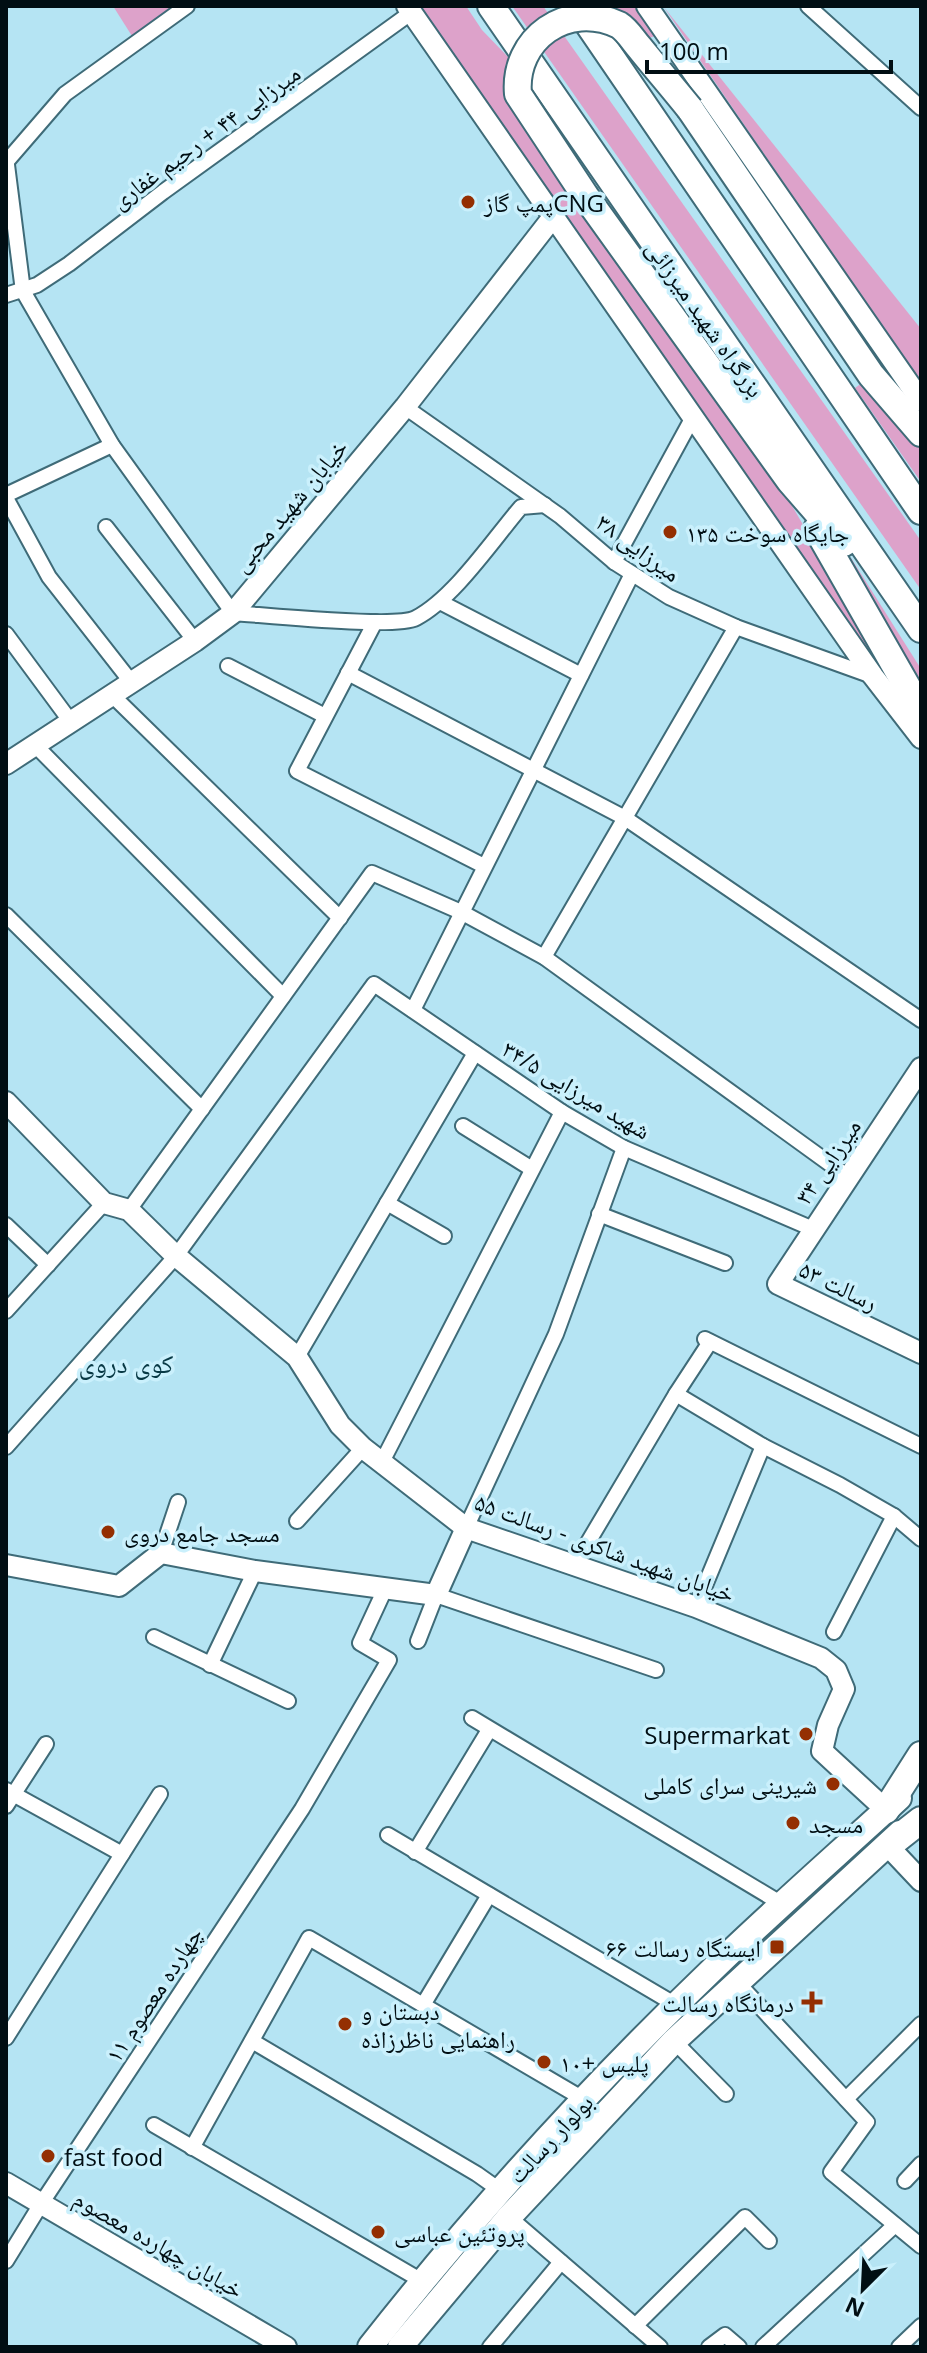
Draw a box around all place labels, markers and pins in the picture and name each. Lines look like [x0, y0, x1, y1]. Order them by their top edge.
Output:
place label: پمپ گازCNG [483, 186, 604, 219]
marker: پمپ گازCNG [459, 193, 477, 211]
place label: جایگاه سوخت ۱۳۵ [686, 516, 849, 549]
marker: جایگاه سوخت ۱۳۵ [661, 523, 679, 541]
place label: مسجد جامع دروی [124, 1516, 280, 1549]
marker: مسجد جامع دروی [99, 1523, 117, 1541]
place label: Supermarkat [644, 1718, 790, 1751]
marker: Supermarkat [797, 1725, 815, 1743]
place label: شیرینی سرای کاملی [643, 1768, 817, 1801]
marker: شیرینی سرای کاملی [824, 1775, 842, 1793]
place label: مسجد [809, 1807, 863, 1840]
marker: مسجد [784, 1814, 802, 1832]
place label: ایستگاه رسالت ۶۶ [606, 1931, 761, 1964]
marker: ایستگاه رسالت ۶۶ [768, 1938, 786, 1956]
place label: درمانگاه رسالت [662, 1986, 794, 2019]
marker: درمانگاه رسالت [801, 1991, 823, 2013]
place label: دبستان و راهنمایی ناظرزاذه [361, 1994, 515, 2055]
marker: دبستان و راهنمایی ناظرزاذه [336, 2015, 354, 2033]
place label: پلیس +۱۰ [560, 2046, 649, 2079]
marker: پلیس +۱۰ [535, 2053, 553, 2071]
place label: fast food [64, 2140, 163, 2173]
marker: fast food [39, 2147, 57, 2165]
place label: پروتئین عباسی [394, 2216, 525, 2249]
marker: پروتئین عباسی [369, 2223, 387, 2241]

